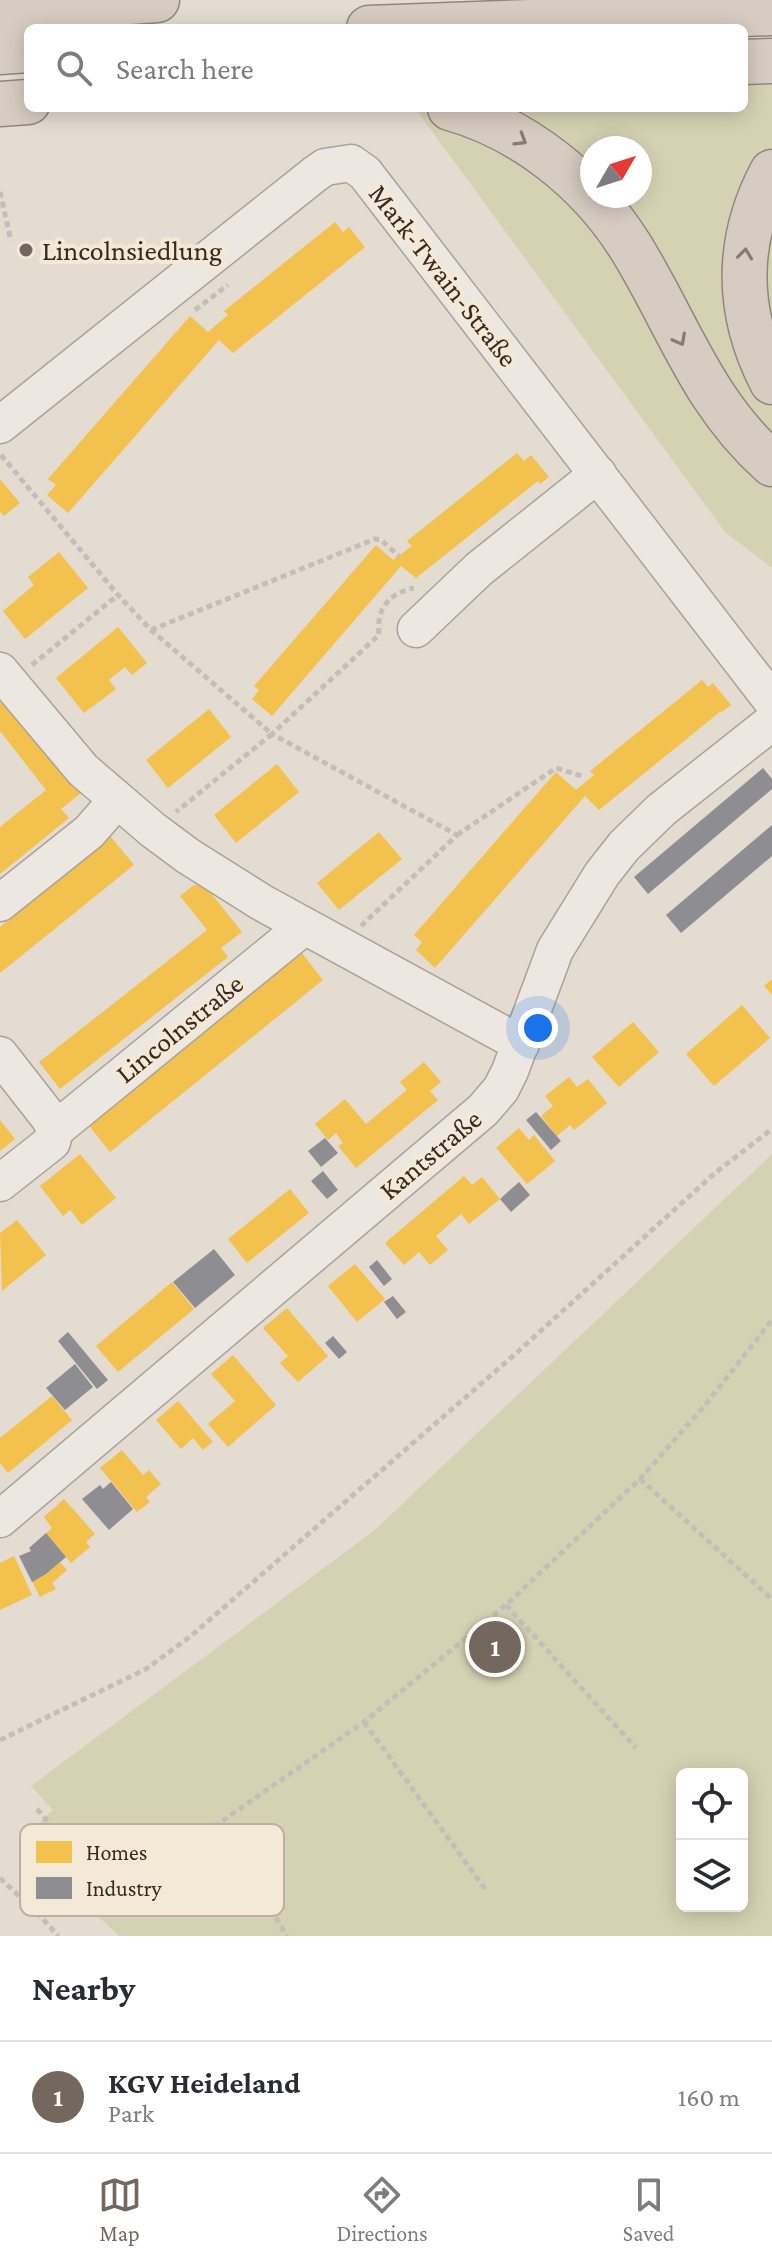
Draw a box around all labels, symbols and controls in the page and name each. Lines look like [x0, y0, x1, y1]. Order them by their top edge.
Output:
search box [24, 24, 748, 112]
icon: search [52, 46, 96, 90]
text: Search here [116, 52, 254, 85]
one-way arrow [512, 130, 527, 146]
north arrow [580, 136, 652, 208]
street label: Mark-Twain-Straße [363, 178, 524, 373]
place label: Lincolnsiedlung [42, 235, 223, 266]
marker: Lincolnsiedlung [17, 241, 35, 259]
one-way arrow [737, 247, 754, 260]
one-way arrow [671, 331, 686, 346]
street label: Lincolnstraße [109, 968, 249, 1089]
your location [518, 1008, 558, 1048]
street label: Kantstraße [373, 1103, 488, 1206]
pin: 1 [469, 1617, 521, 1677]
map controls [676, 1768, 748, 1912]
button: locate [676, 1768, 748, 1840]
legend [20, 1824, 284, 1916]
text: Homes [86, 1840, 147, 1865]
button: layers [676, 1840, 748, 1912]
text: Industry [86, 1876, 163, 1901]
text: Nearby [32, 1970, 135, 2007]
text: KGV Heideland [108, 2066, 300, 2099]
text: 1 [53, 2083, 63, 2112]
text: 160 m [678, 2083, 740, 2112]
text: Park [108, 2099, 154, 2128]
tab: Map [98, 2173, 142, 2246]
tab: Directions [337, 2173, 428, 2246]
tab: Saved [623, 2173, 674, 2246]

